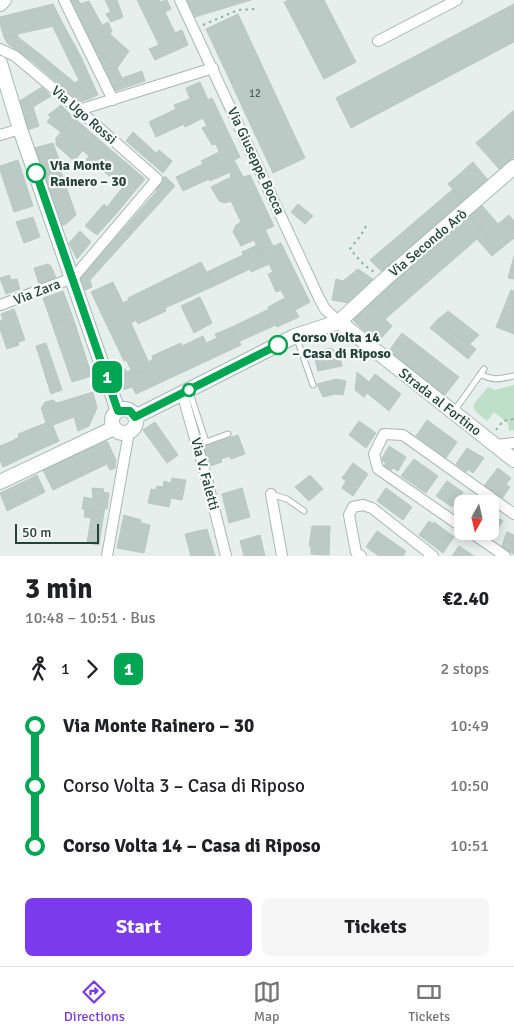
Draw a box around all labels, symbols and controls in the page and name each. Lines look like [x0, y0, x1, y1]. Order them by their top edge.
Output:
street label: Via Ugo Rossi [48, 82, 120, 148]
house number: 12 [249, 87, 261, 100]
street label: Via Giuseppe Bocca [224, 105, 288, 217]
place label: Via Monte Rainero – 30 [50, 157, 127, 190]
marker: Via Monte Rainero – 30 [26, 163, 46, 183]
street label: Via Secondo Arò [385, 205, 471, 281]
street label: Via Zara [11, 275, 63, 309]
place label: Corso Volta 14 – Casa di Riposo [292, 329, 391, 362]
marker: Corso Volta 14 – Casa di Riposo [268, 335, 288, 355]
line badge: 1 [91, 361, 123, 393]
street label: Strada al Fortino [395, 365, 485, 439]
text: 1 [102, 366, 112, 388]
unlabelled marker [182, 383, 196, 397]
street label: Via V. Faletti [187, 436, 223, 512]
north arrow [454, 495, 499, 540]
map controls [454, 495, 499, 540]
scale bar [15, 521, 99, 544]
text: 50 m [22, 524, 51, 541]
text: 3 min [25, 572, 93, 606]
text: €2.40 [443, 587, 489, 611]
text: 10:48 – 10:51 · Bus [25, 608, 156, 628]
icon: walk [25, 655, 53, 683]
icon: forward [78, 655, 106, 683]
text: 1 [124, 658, 133, 680]
text: 1 [61, 659, 70, 679]
text: 2 stops [441, 659, 489, 679]
text: Via Monte Rainero – 30 [63, 714, 254, 738]
text: 10:49 [450, 716, 489, 736]
text: Corso Volta 3 – Casa di Riposo [63, 774, 305, 798]
text: 10:50 [450, 776, 489, 796]
text: Corso Volta 14 – Casa di Riposo [63, 834, 321, 858]
text: 10:51 [450, 836, 489, 856]
button: Start [25, 898, 252, 956]
button: Tickets [262, 898, 489, 956]
tab: Directions [64, 978, 125, 1025]
tab: Map [253, 978, 281, 1025]
tab: Tickets [408, 978, 450, 1025]

